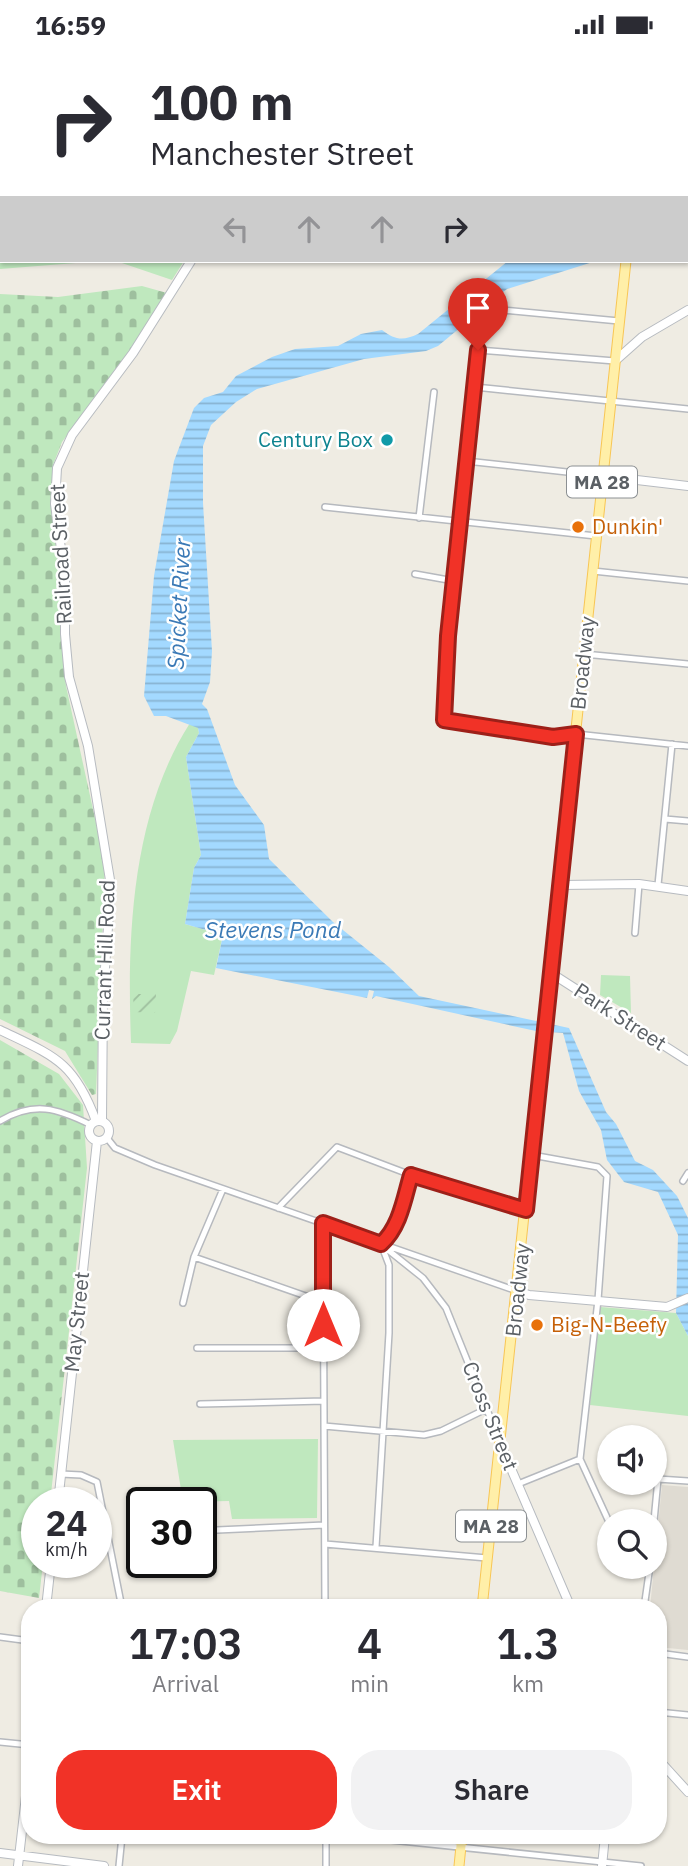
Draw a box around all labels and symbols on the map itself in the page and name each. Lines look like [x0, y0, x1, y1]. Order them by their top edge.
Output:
pin [448, 278, 508, 350]
place label: Century Box [258, 425, 373, 453]
marker: Century Box [379, 432, 395, 448]
road number: MA 28 [567, 467, 637, 497]
street label: Railroad Street [42, 483, 78, 625]
place label: Dunkin' [592, 512, 663, 540]
marker: Dunkin' [570, 519, 586, 535]
water label: Spicket River [160, 537, 196, 670]
street label: Broadway [563, 614, 601, 711]
street label: Currant Hill Road [87, 879, 121, 1041]
water label: Stevens Pond [205, 914, 342, 944]
street label: Park Street [569, 976, 672, 1057]
street label: Broadway [498, 1241, 536, 1338]
street label: May Street [57, 1270, 95, 1374]
position arrow [286, 1288, 360, 1362]
place label: Big-N-Beefy [551, 1310, 667, 1338]
marker: Big-N-Beefy [529, 1317, 545, 1333]
street label: Cross Street [456, 1357, 526, 1474]
speed limit sign: 30 [126, 1487, 217, 1578]
road number: MA 28 [456, 1511, 526, 1541]

